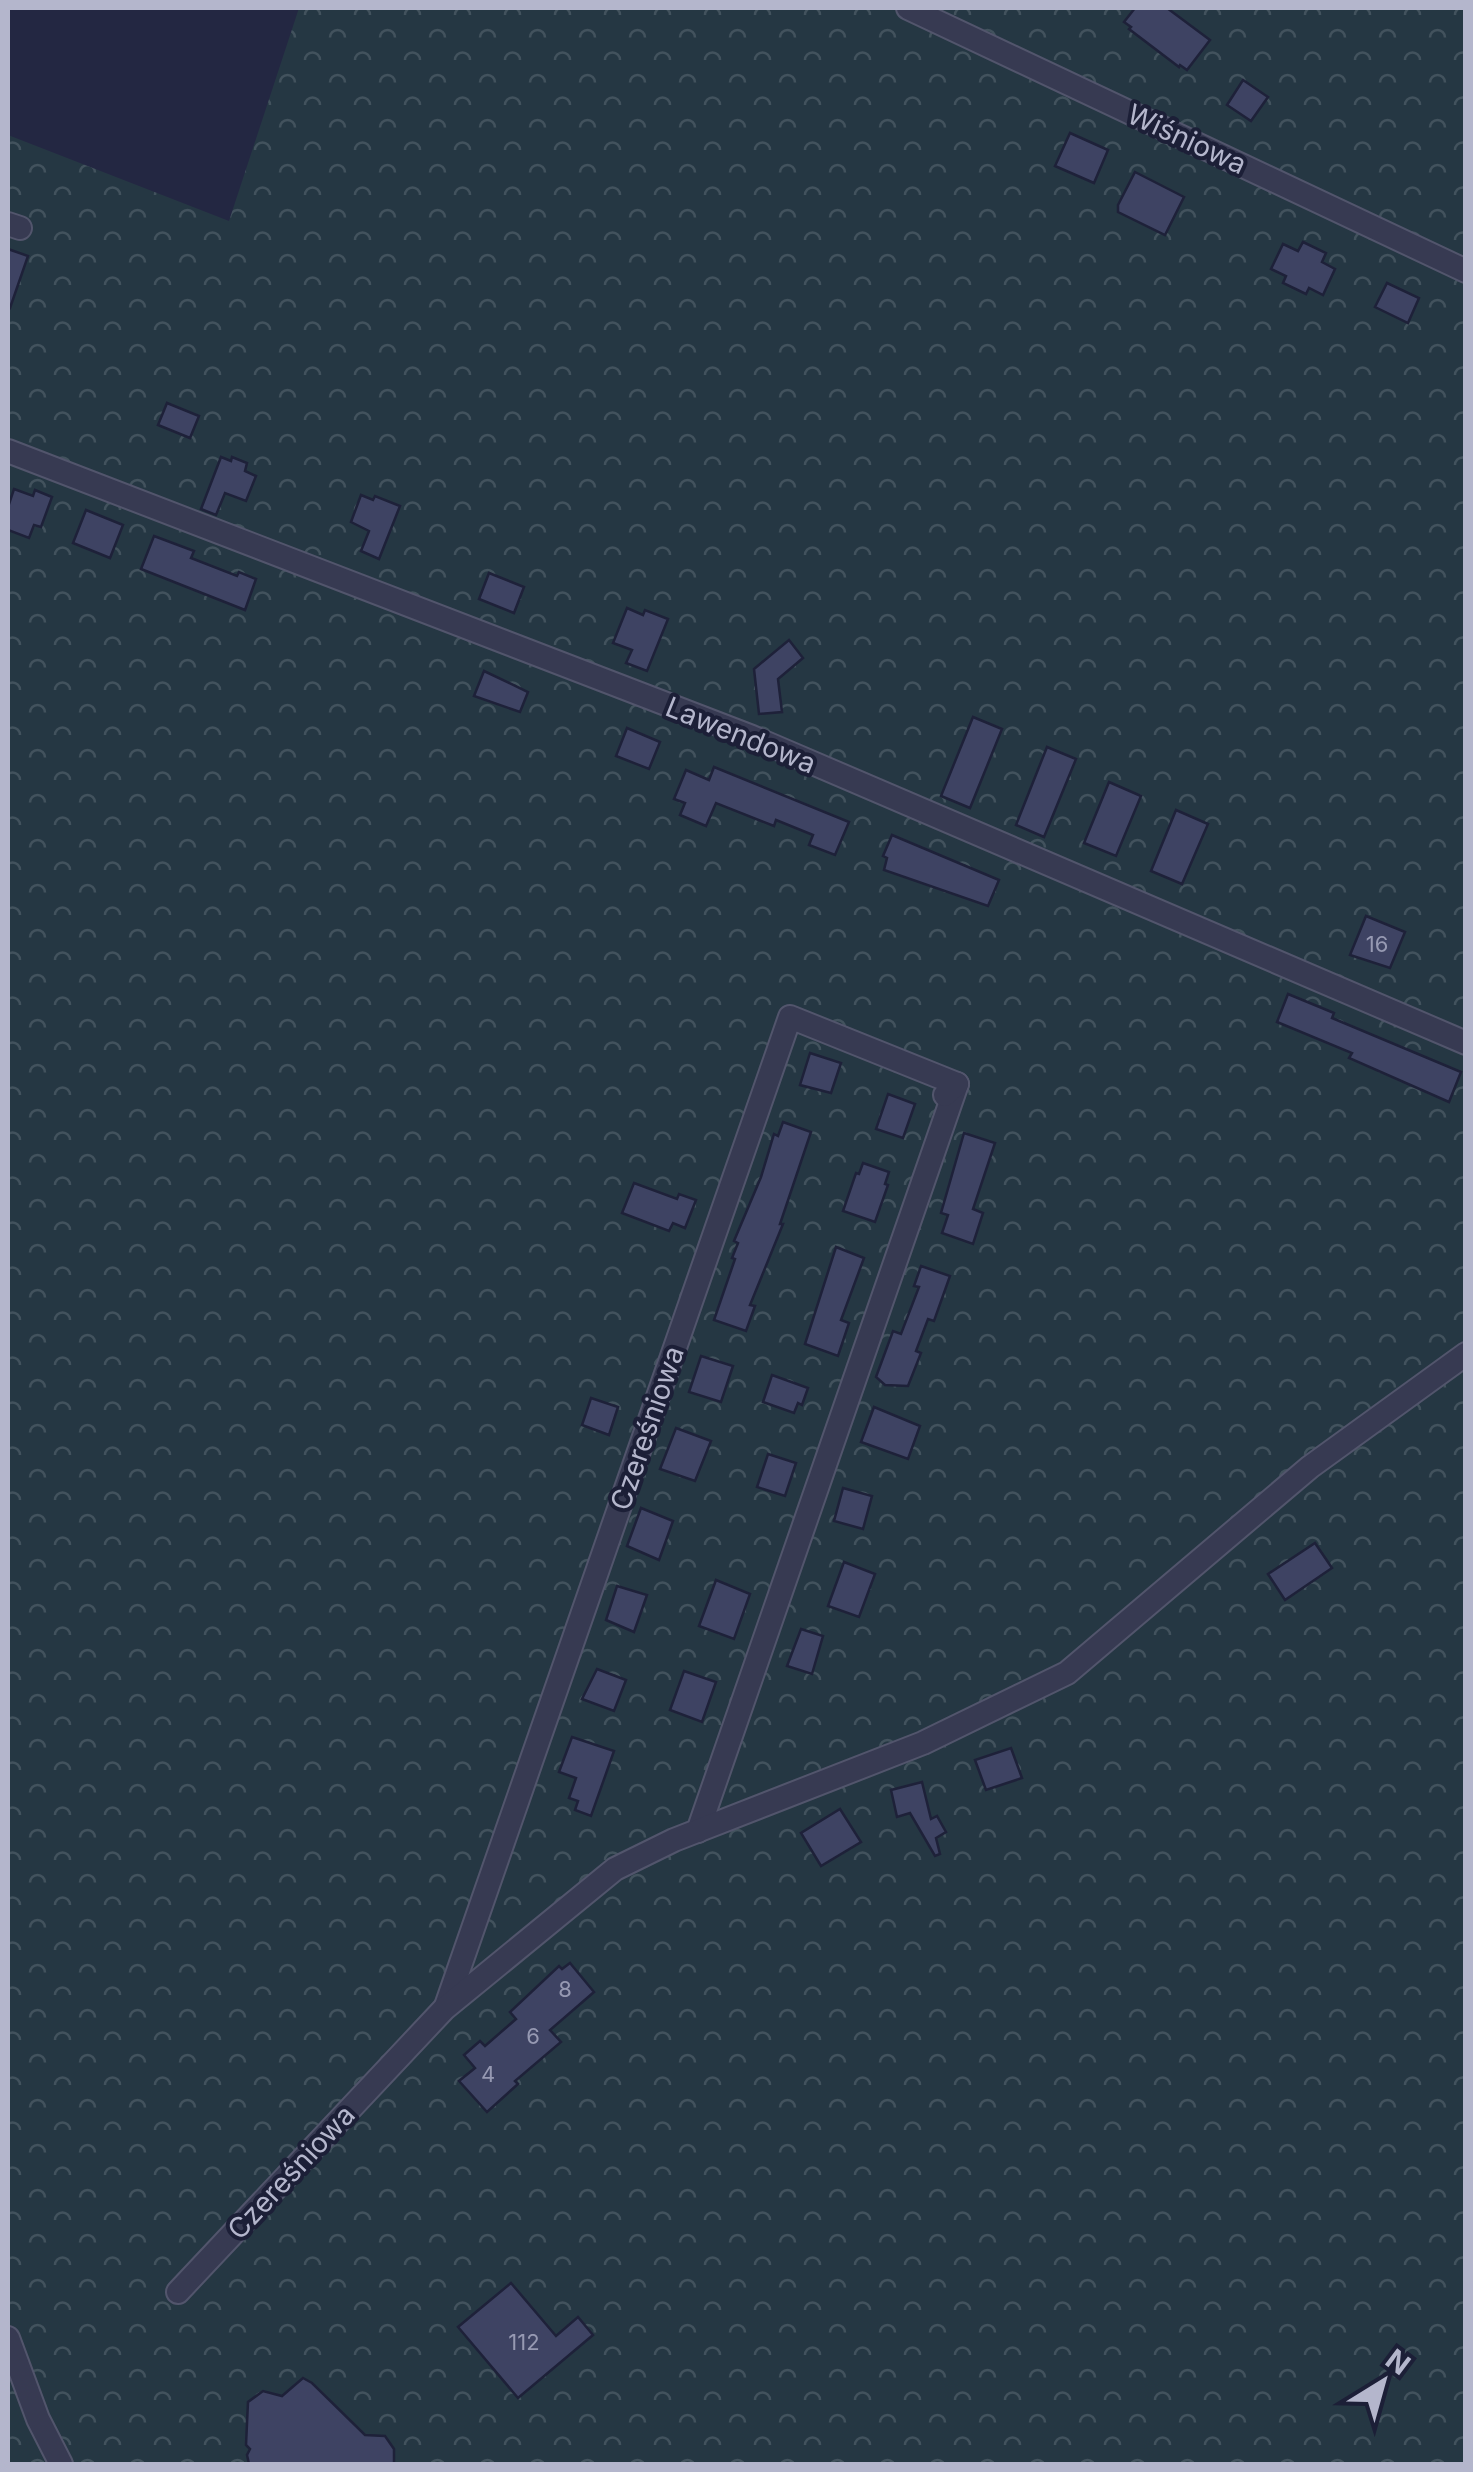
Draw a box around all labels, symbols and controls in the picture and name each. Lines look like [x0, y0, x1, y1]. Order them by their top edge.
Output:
street label: Wiśniowa [1122, 97, 1252, 181]
street label: Lawendowa [661, 689, 821, 781]
house number: 16 [1366, 931, 1388, 957]
street label: Czereśniowa [603, 1341, 691, 1515]
house number: 8 [558, 1976, 572, 2002]
house number: 6 [526, 2023, 540, 2049]
house number: 4 [481, 2061, 495, 2087]
street label: Czereśniowa [220, 2098, 362, 2246]
house number: 112 [508, 2329, 540, 2355]
north arrow [1333, 2332, 1433, 2432]
text: N [1379, 2342, 1417, 2382]

